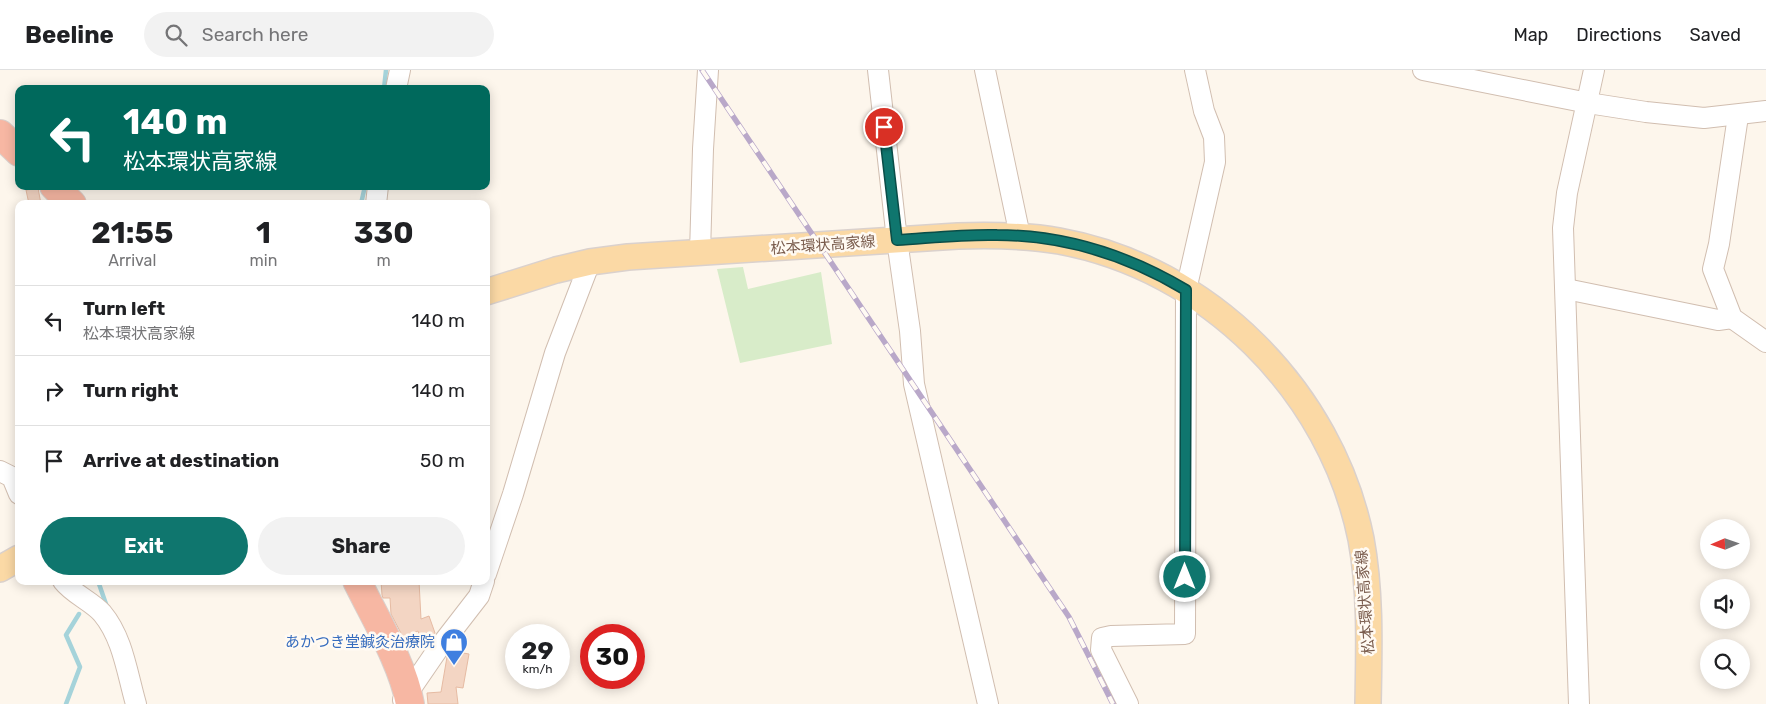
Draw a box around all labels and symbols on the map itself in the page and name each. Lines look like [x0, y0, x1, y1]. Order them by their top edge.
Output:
pin [863, 106, 905, 148]
street label: 松本環状高家線 [770, 232, 876, 258]
north arrow [1700, 519, 1750, 569]
street label: 松本環状高家線 [1352, 549, 1378, 655]
position arrow [1158, 550, 1210, 602]
speed limit sign: 30 [580, 624, 645, 689]
shop icon: あかつき堂鍼灸治療院 [439, 627, 469, 666]
place label: あかつき堂鍼灸治療院 [285, 633, 435, 651]

